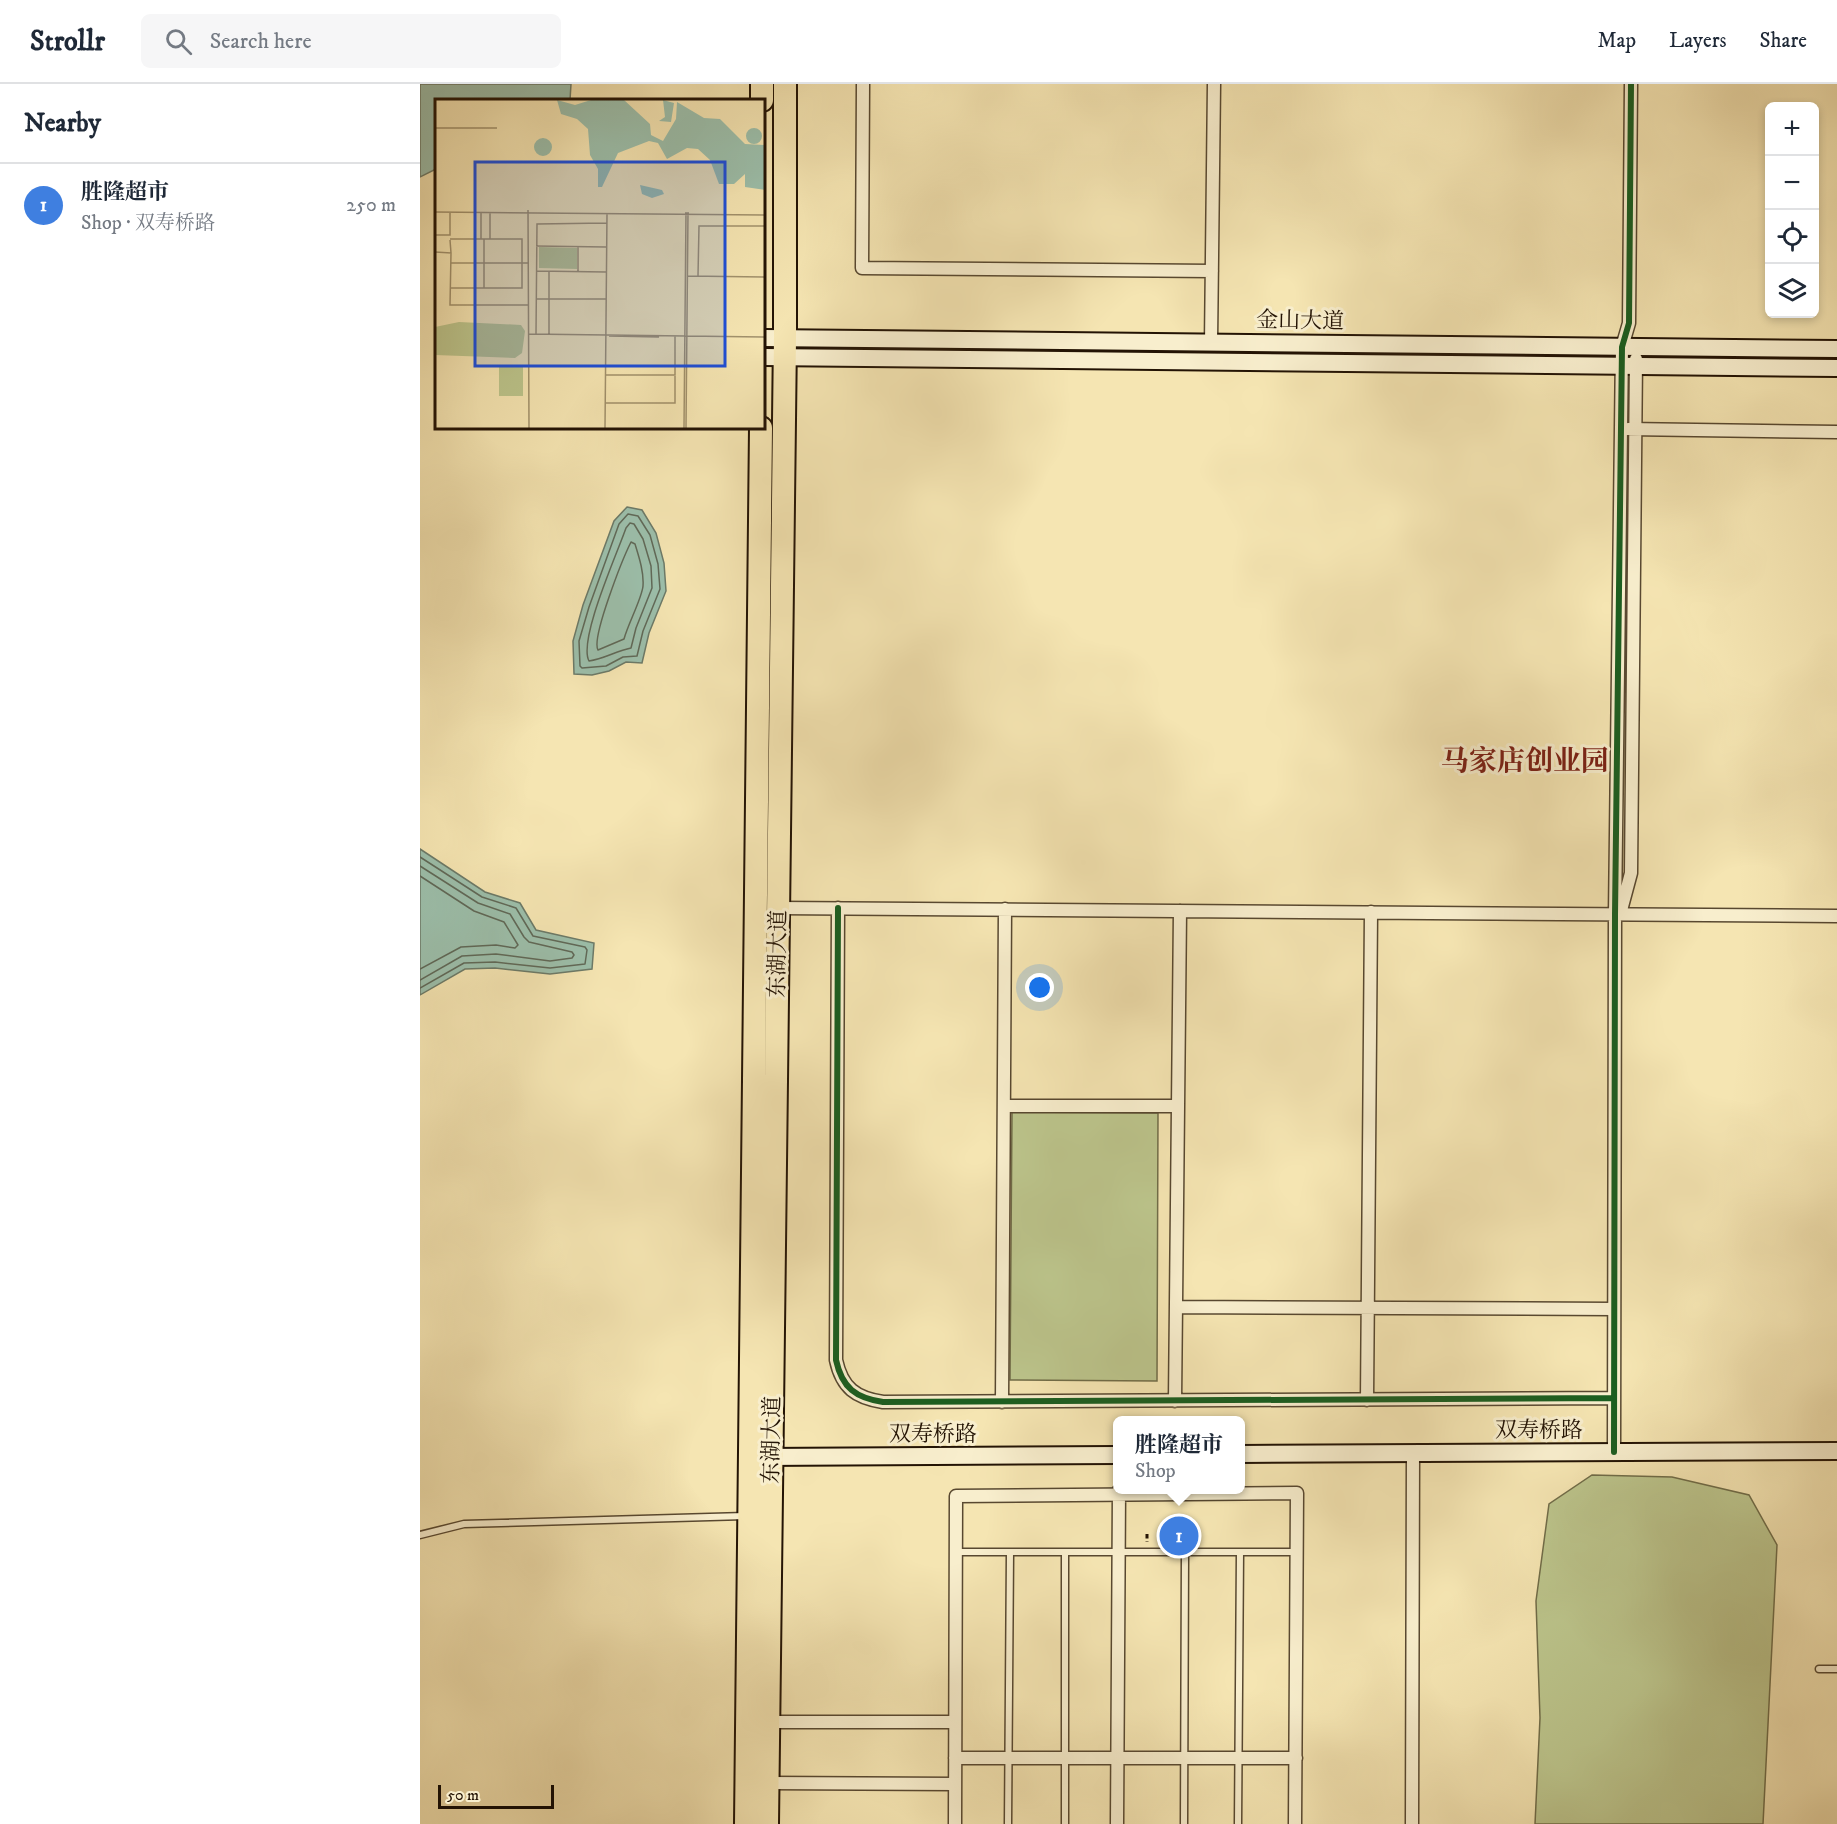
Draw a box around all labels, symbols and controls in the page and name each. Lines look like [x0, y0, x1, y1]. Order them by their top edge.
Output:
search box [141, 14, 561, 68]
text: Strollr [30, 24, 105, 59]
icon: search [162, 25, 195, 58]
text: Search here [210, 28, 312, 55]
text: Map [1597, 28, 1636, 54]
text: Layers [1669, 28, 1727, 54]
text: Share [1760, 28, 1807, 54]
inset map [435, 99, 765, 429]
map controls [1765, 102, 1819, 318]
button: + [1765, 102, 1819, 156]
text: Nearby [24, 107, 101, 140]
button: − [1765, 156, 1819, 210]
text: 胜隆超市 [81, 179, 169, 206]
text: 1 [40, 193, 47, 218]
text: 250 m [346, 193, 396, 218]
button: locate [1765, 210, 1819, 264]
text: Shop · 双寿桥路 [81, 211, 215, 236]
button: layers [1765, 264, 1819, 318]
street label: 金山大道 [1256, 307, 1344, 335]
district label: 马家店创业园 [1441, 744, 1609, 779]
street label: 东湖大道 [764, 910, 792, 998]
your location [1025, 973, 1054, 1002]
street label: 东湖大道 [758, 1396, 786, 1484]
popup [1113, 1416, 1245, 1494]
street label: 双寿桥路 [1495, 1417, 1583, 1444]
street label: 双寿桥路 [889, 1421, 977, 1448]
text: 胜隆超市 [1135, 1432, 1223, 1459]
text: Shop [1135, 1459, 1176, 1484]
pin: 1 [1160, 1514, 1198, 1558]
scale bar [438, 1782, 554, 1810]
text: 50 m [447, 1785, 479, 1805]

